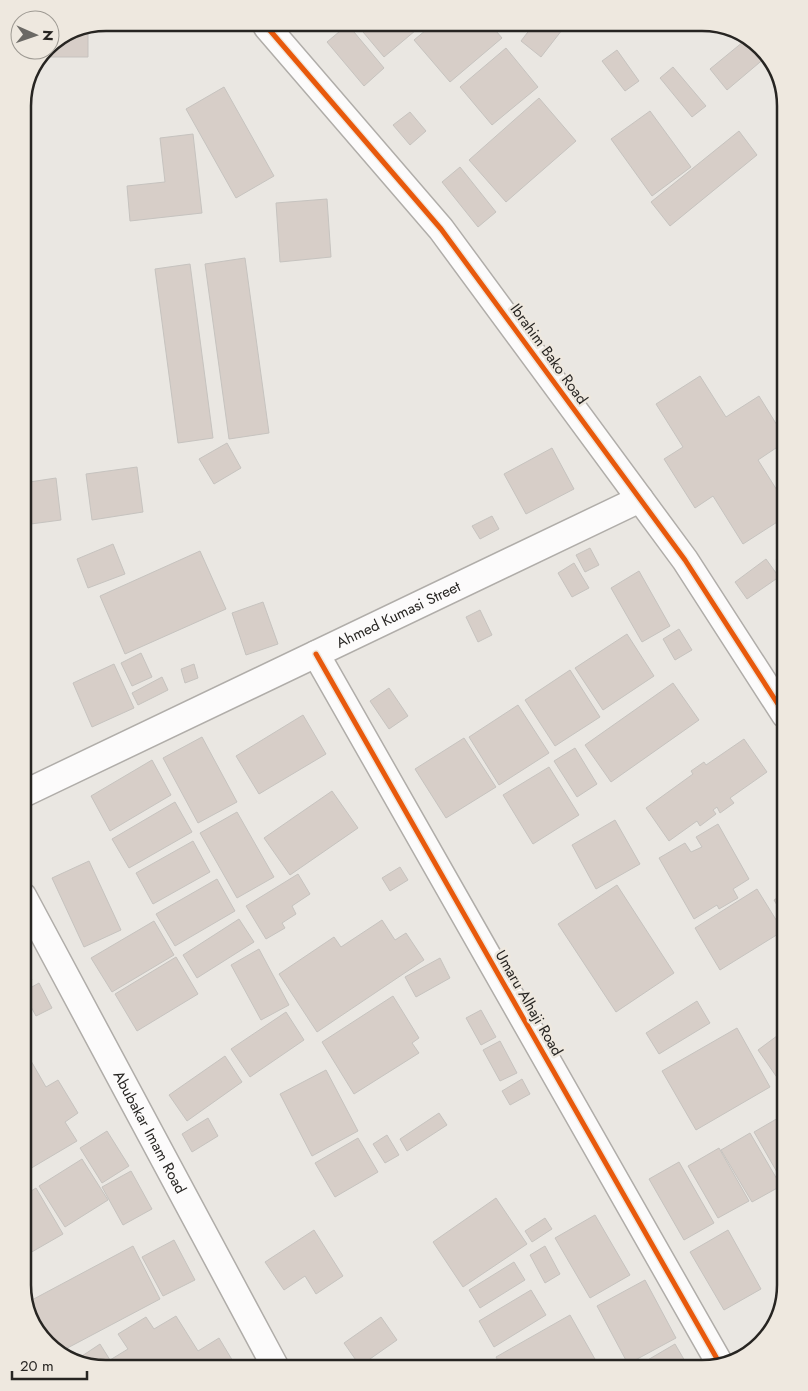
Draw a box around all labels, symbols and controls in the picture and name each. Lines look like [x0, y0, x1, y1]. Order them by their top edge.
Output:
north arrow [10, 10, 60, 60]
text: N [38, 30, 58, 41]
street label: Ibrahim Bako Road [505, 299, 593, 409]
street label: Ahmed Kumasi Street [332, 575, 465, 654]
street label: Umaru Alhaji Road [490, 946, 568, 1060]
street label: Abubakar Imam Road [108, 1067, 192, 1198]
scale bar [12, 1348, 88, 1380]
text: 20 m [20, 1355, 54, 1377]

